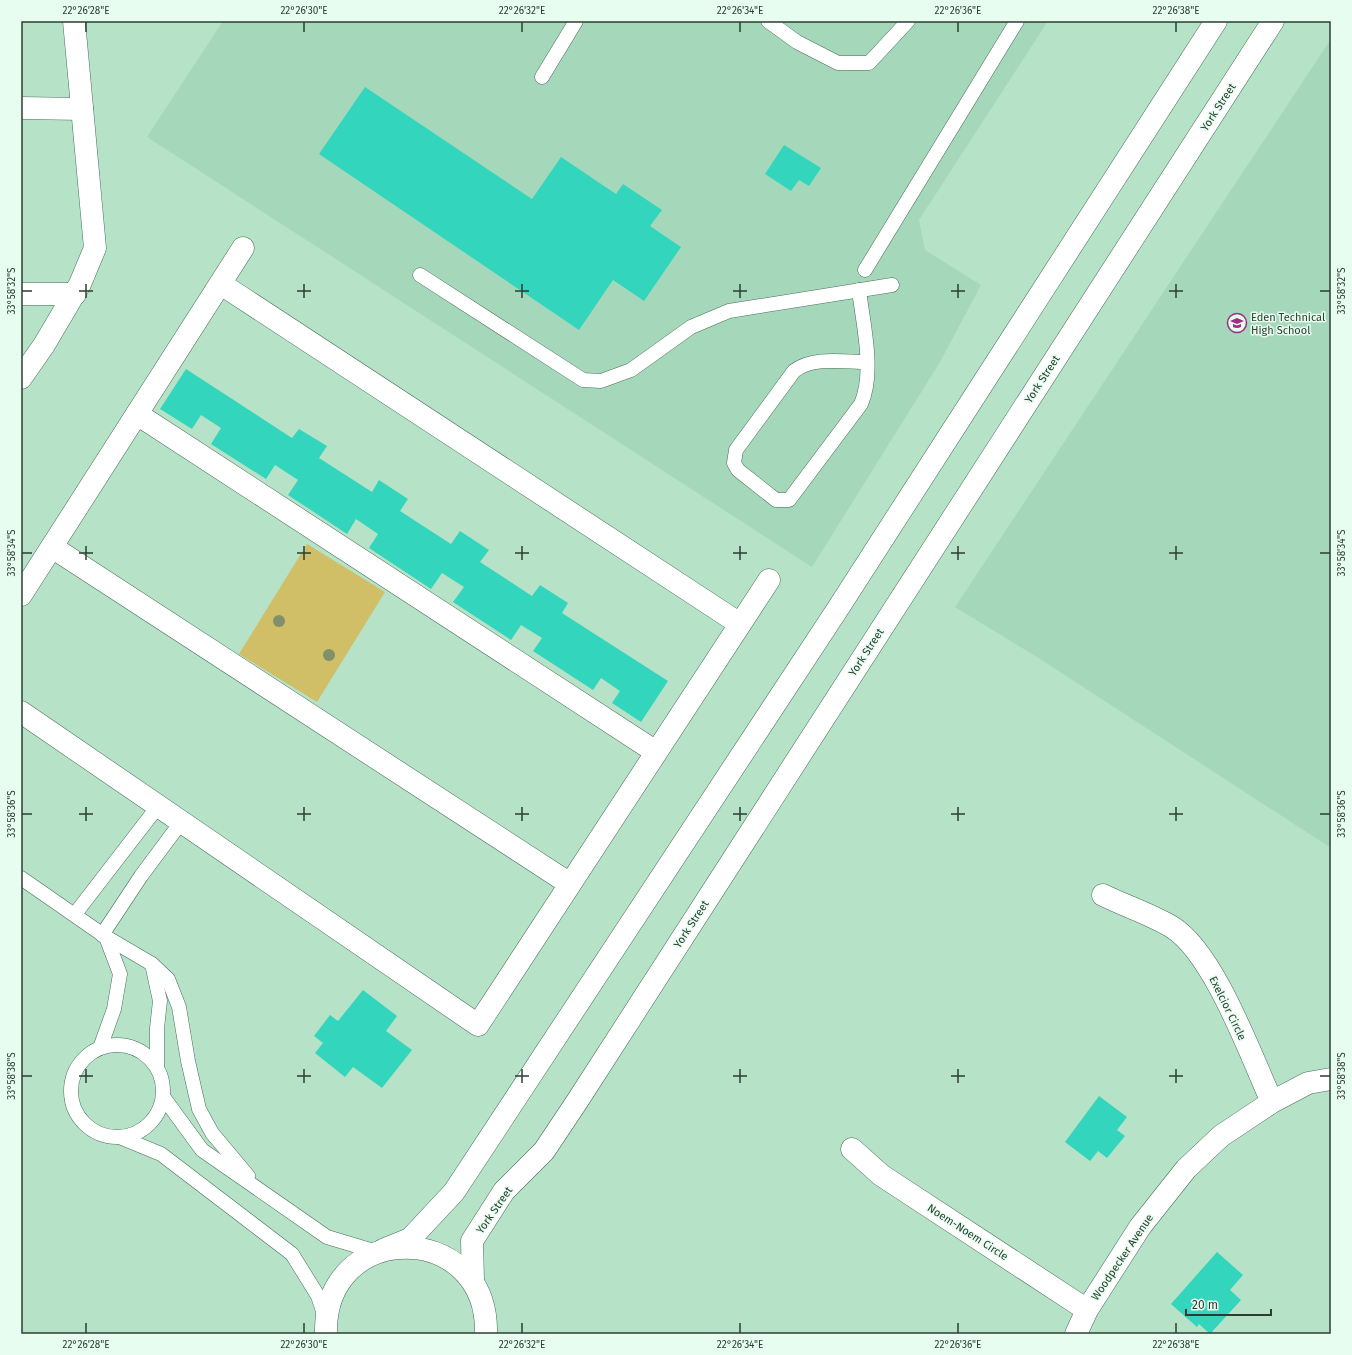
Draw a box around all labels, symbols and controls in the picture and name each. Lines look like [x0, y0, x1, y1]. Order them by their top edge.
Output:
text: 22°26'28"E [62, 5, 110, 17]
text: 22°26'30"E [280, 5, 328, 17]
text: 22°26'32"E [499, 5, 545, 17]
text: 22°26'34"E [717, 5, 763, 17]
text: 22°26'36"E [935, 5, 981, 17]
text: 22°26'38"E [1152, 5, 1200, 17]
street label: York Street [1198, 81, 1239, 134]
text: 33°58'32"S [6, 267, 18, 315]
text: 33°58'32"S [1336, 267, 1348, 315]
place label: Eden Technical High School [1251, 311, 1325, 337]
school or university icon: Eden Technical High School [1226, 312, 1248, 334]
street label: York Street [1022, 353, 1063, 406]
text: 33°58'34"S [6, 529, 18, 576]
text: 33°58'34"S [1336, 529, 1348, 576]
street label: York Street [846, 626, 887, 679]
text: 33°58'36"S [6, 790, 18, 838]
text: 33°58'36"S [1336, 790, 1348, 838]
street label: York Street [671, 898, 712, 951]
street label: Exelcior Circle [1206, 974, 1249, 1042]
text: 33°58'38"S [6, 1052, 18, 1100]
text: 33°58'38"S [1336, 1052, 1348, 1100]
street label: York Street [473, 1184, 515, 1236]
street label: Noem-Noem Circle [925, 1201, 1011, 1263]
street label: Woodpecker Avenue [1089, 1212, 1156, 1303]
scale bar [1186, 1291, 1271, 1317]
text: 20 m [1192, 1298, 1218, 1312]
text: 22°26'28"E [62, 1339, 110, 1351]
text: 22°26'30"E [280, 1339, 328, 1351]
text: 22°26'32"E [499, 1339, 545, 1351]
text: 22°26'34"E [717, 1339, 763, 1351]
text: 22°26'36"E [935, 1339, 981, 1351]
text: 22°26'38"E [1152, 1339, 1200, 1351]

